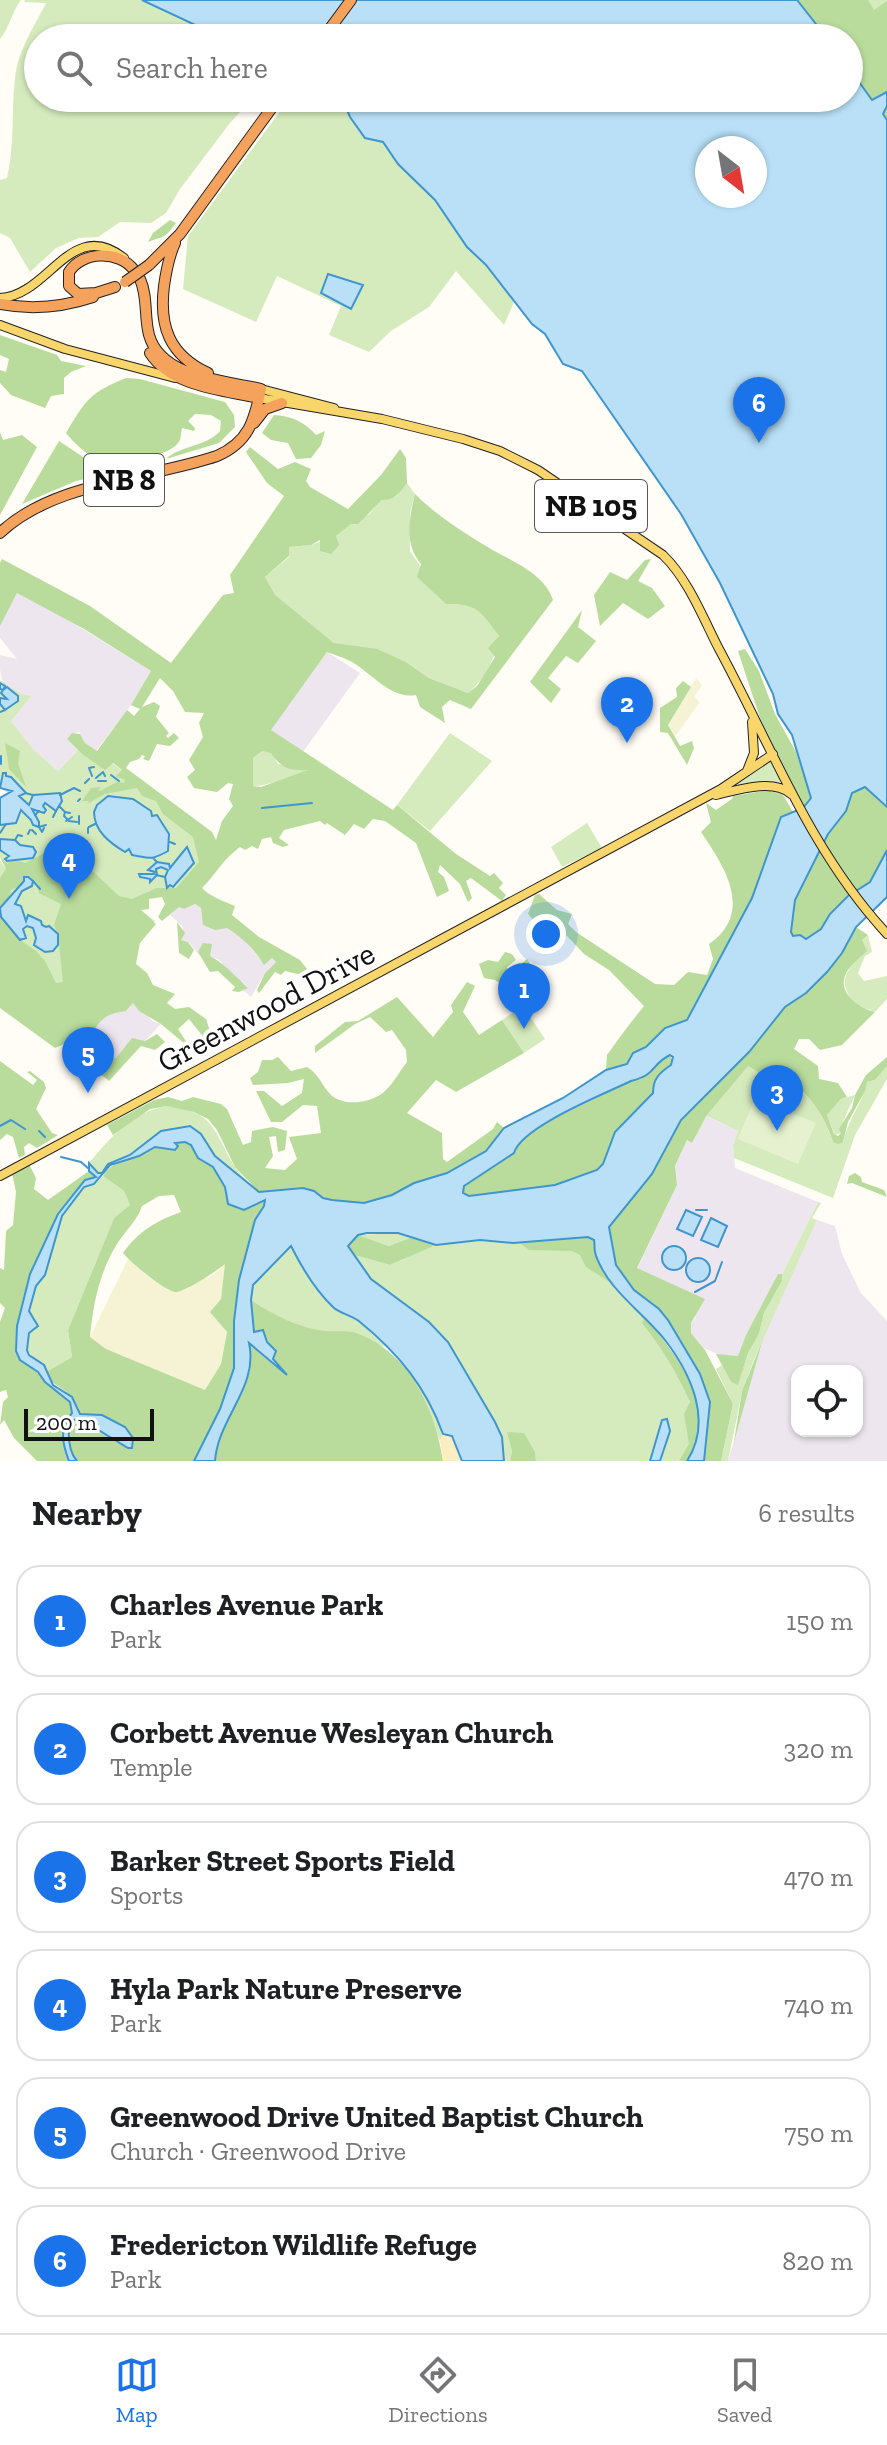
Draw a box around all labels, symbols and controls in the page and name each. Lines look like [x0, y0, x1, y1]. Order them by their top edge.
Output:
search box [24, 24, 863, 112]
icon: search [52, 46, 96, 90]
text: Search here [116, 50, 268, 86]
north arrow [695, 136, 767, 208]
pin: 6 [733, 377, 785, 443]
road number: NB 8 [84, 454, 164, 506]
road number: NB 105 [535, 480, 647, 532]
pin: 2 [601, 677, 653, 743]
pin: 4 [43, 833, 95, 899]
your location [526, 914, 566, 954]
street label: Greenwood Drive [151, 934, 381, 1080]
pin: 1 [498, 963, 550, 1029]
pin: 5 [62, 1027, 114, 1093]
pin: 3 [751, 1065, 803, 1131]
map controls [791, 1365, 863, 1437]
button: locate [791, 1365, 863, 1437]
scale bar [24, 1405, 154, 1441]
text: 200 m [36, 1409, 97, 1436]
text: Nearby [32, 1493, 142, 1534]
text: 6 results [758, 1497, 855, 1529]
text: Charles Avenue Park [110, 1587, 383, 1623]
text: 1 [55, 1605, 65, 1637]
text: 150 m [786, 1605, 853, 1637]
text: Park [110, 1623, 162, 1655]
text: Corbett Avenue Wesleyan Church [110, 1715, 554, 1751]
text: 2 [53, 1733, 67, 1765]
text: 320 m [784, 1733, 853, 1765]
text: Temple [110, 1751, 193, 1783]
text: Barker Street Sports Field [110, 1843, 455, 1879]
text: 3 [53, 1861, 67, 1893]
text: 470 m [784, 1861, 853, 1893]
text: Sports [110, 1879, 183, 1911]
text: Hyla Park Nature Preserve [110, 1971, 462, 2007]
text: 4 [53, 1989, 67, 2021]
text: 740 m [784, 1989, 853, 2021]
text: Park [110, 2007, 162, 2039]
text: Greenwood Drive United Baptist Church [110, 2099, 644, 2135]
text: 5 [53, 2117, 67, 2149]
text: 750 m [784, 2117, 853, 2149]
text: Church · Greenwood Drive [110, 2135, 406, 2167]
text: Fredericton Wildlife Refuge [110, 2227, 477, 2263]
text: 6 [53, 2245, 67, 2277]
text: 820 m [782, 2245, 853, 2277]
text: Park [110, 2263, 162, 2295]
tab: Map [115, 2353, 159, 2428]
tab: Directions [388, 2353, 488, 2428]
tab: Saved [717, 2353, 772, 2428]

